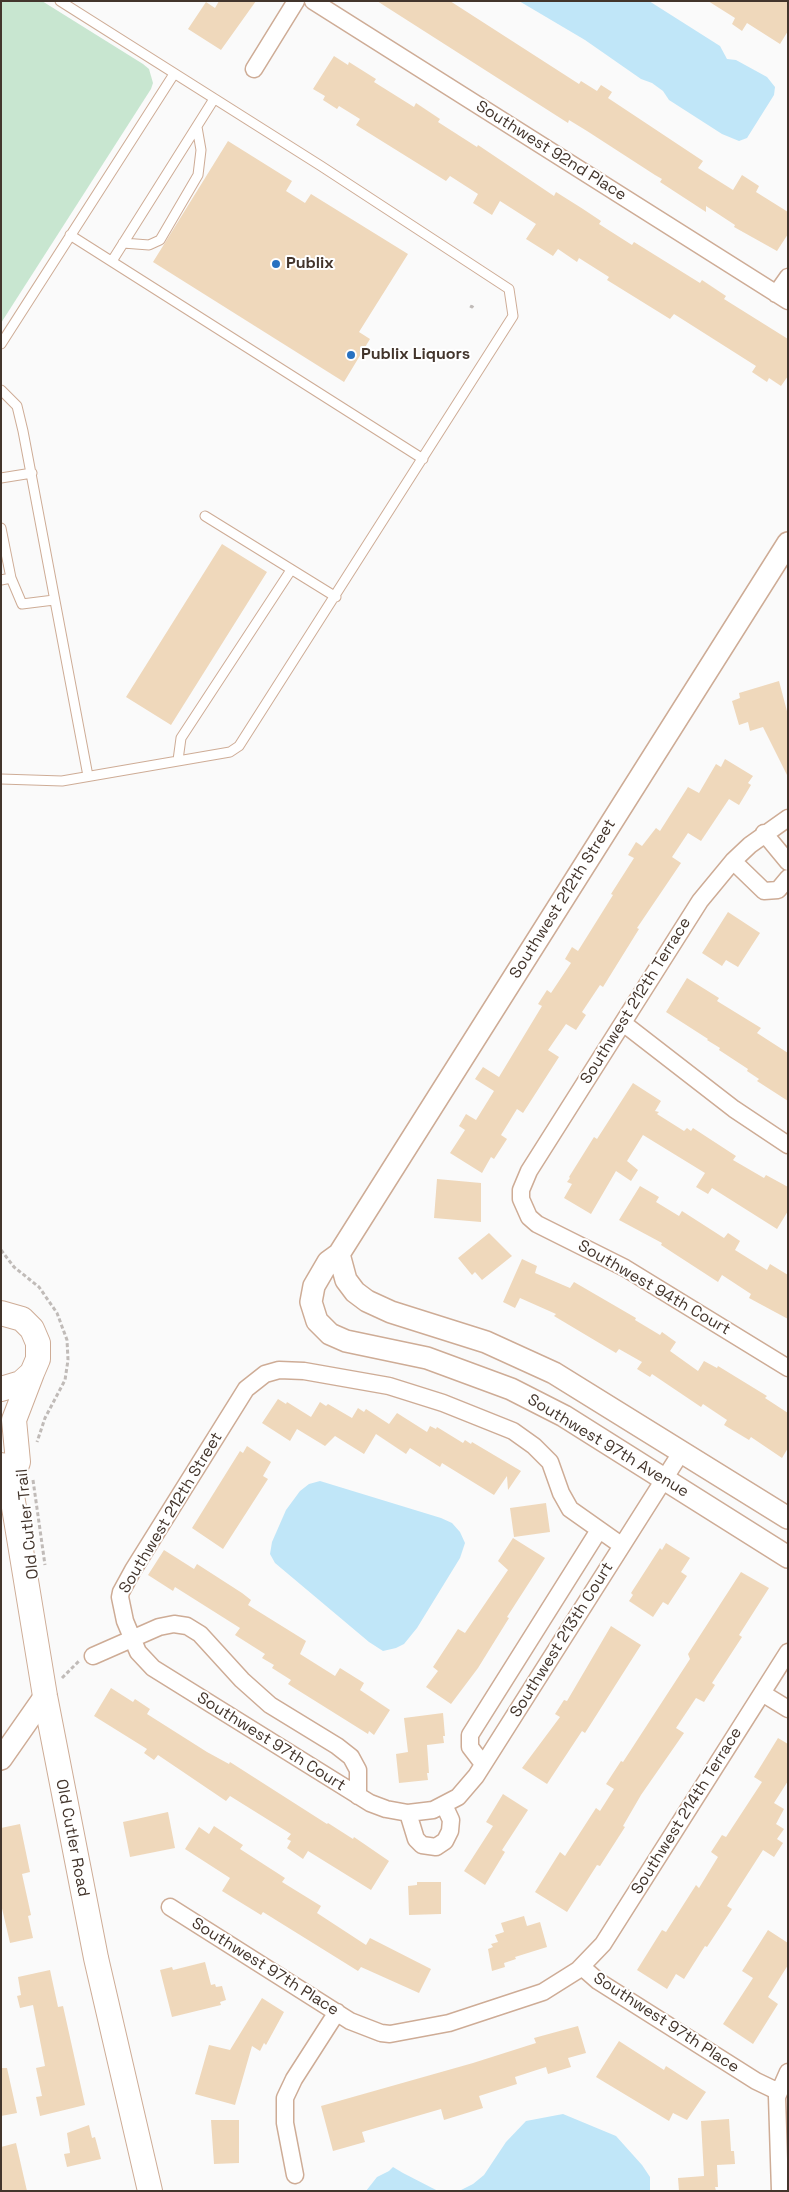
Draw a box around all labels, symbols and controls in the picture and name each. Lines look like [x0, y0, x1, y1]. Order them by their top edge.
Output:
street label: Southwest 92nd Place [472, 97, 630, 205]
place label: Publix [286, 254, 334, 274]
marker: Publix [270, 258, 282, 270]
place label: Publix Liquors [361, 345, 470, 365]
marker: Publix Liquors [345, 349, 357, 361]
street label: Southwest 212th Street [506, 816, 620, 982]
street label: Southwest 212th Terrace [577, 914, 695, 1088]
street label: Southwest 94th Court [574, 1236, 734, 1340]
street label: Southwest 97th Avenue [524, 1390, 692, 1502]
street label: Southwest 212th Street [115, 1429, 227, 1597]
street label: Old Cutler Trail [13, 1468, 43, 1580]
street label: Southwest 213th Court [506, 1559, 618, 1721]
street label: Southwest 97th Court [193, 1688, 349, 1796]
street label: Southwest 214th Terrace [628, 1724, 746, 1898]
street label: Old Cutler Road [51, 1778, 93, 1898]
street label: Southwest 97th Place [188, 1914, 342, 2020]
street label: Southwest 97th Place [590, 1969, 742, 2077]

